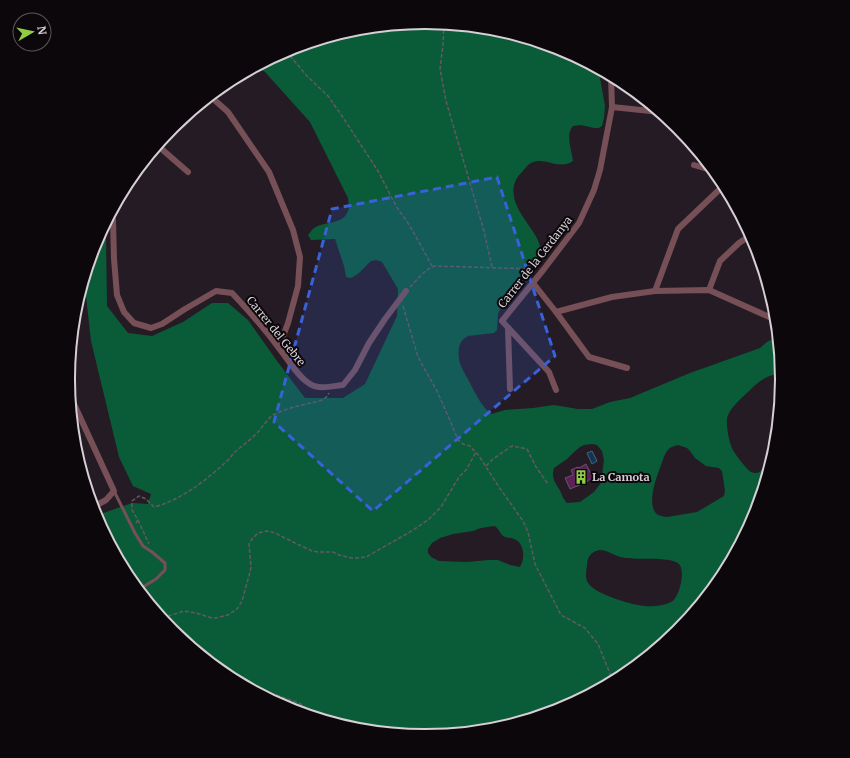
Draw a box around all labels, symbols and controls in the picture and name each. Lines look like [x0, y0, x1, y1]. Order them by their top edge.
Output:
north arrow [12, 12, 52, 52]
text: N [34, 25, 50, 36]
street label: Carrer de la Cerdanya [495, 213, 575, 311]
street label: Carrer del Gebre [244, 293, 309, 369]
building icon: La Camota [573, 469, 589, 485]
place label: La Camota [592, 470, 650, 484]

